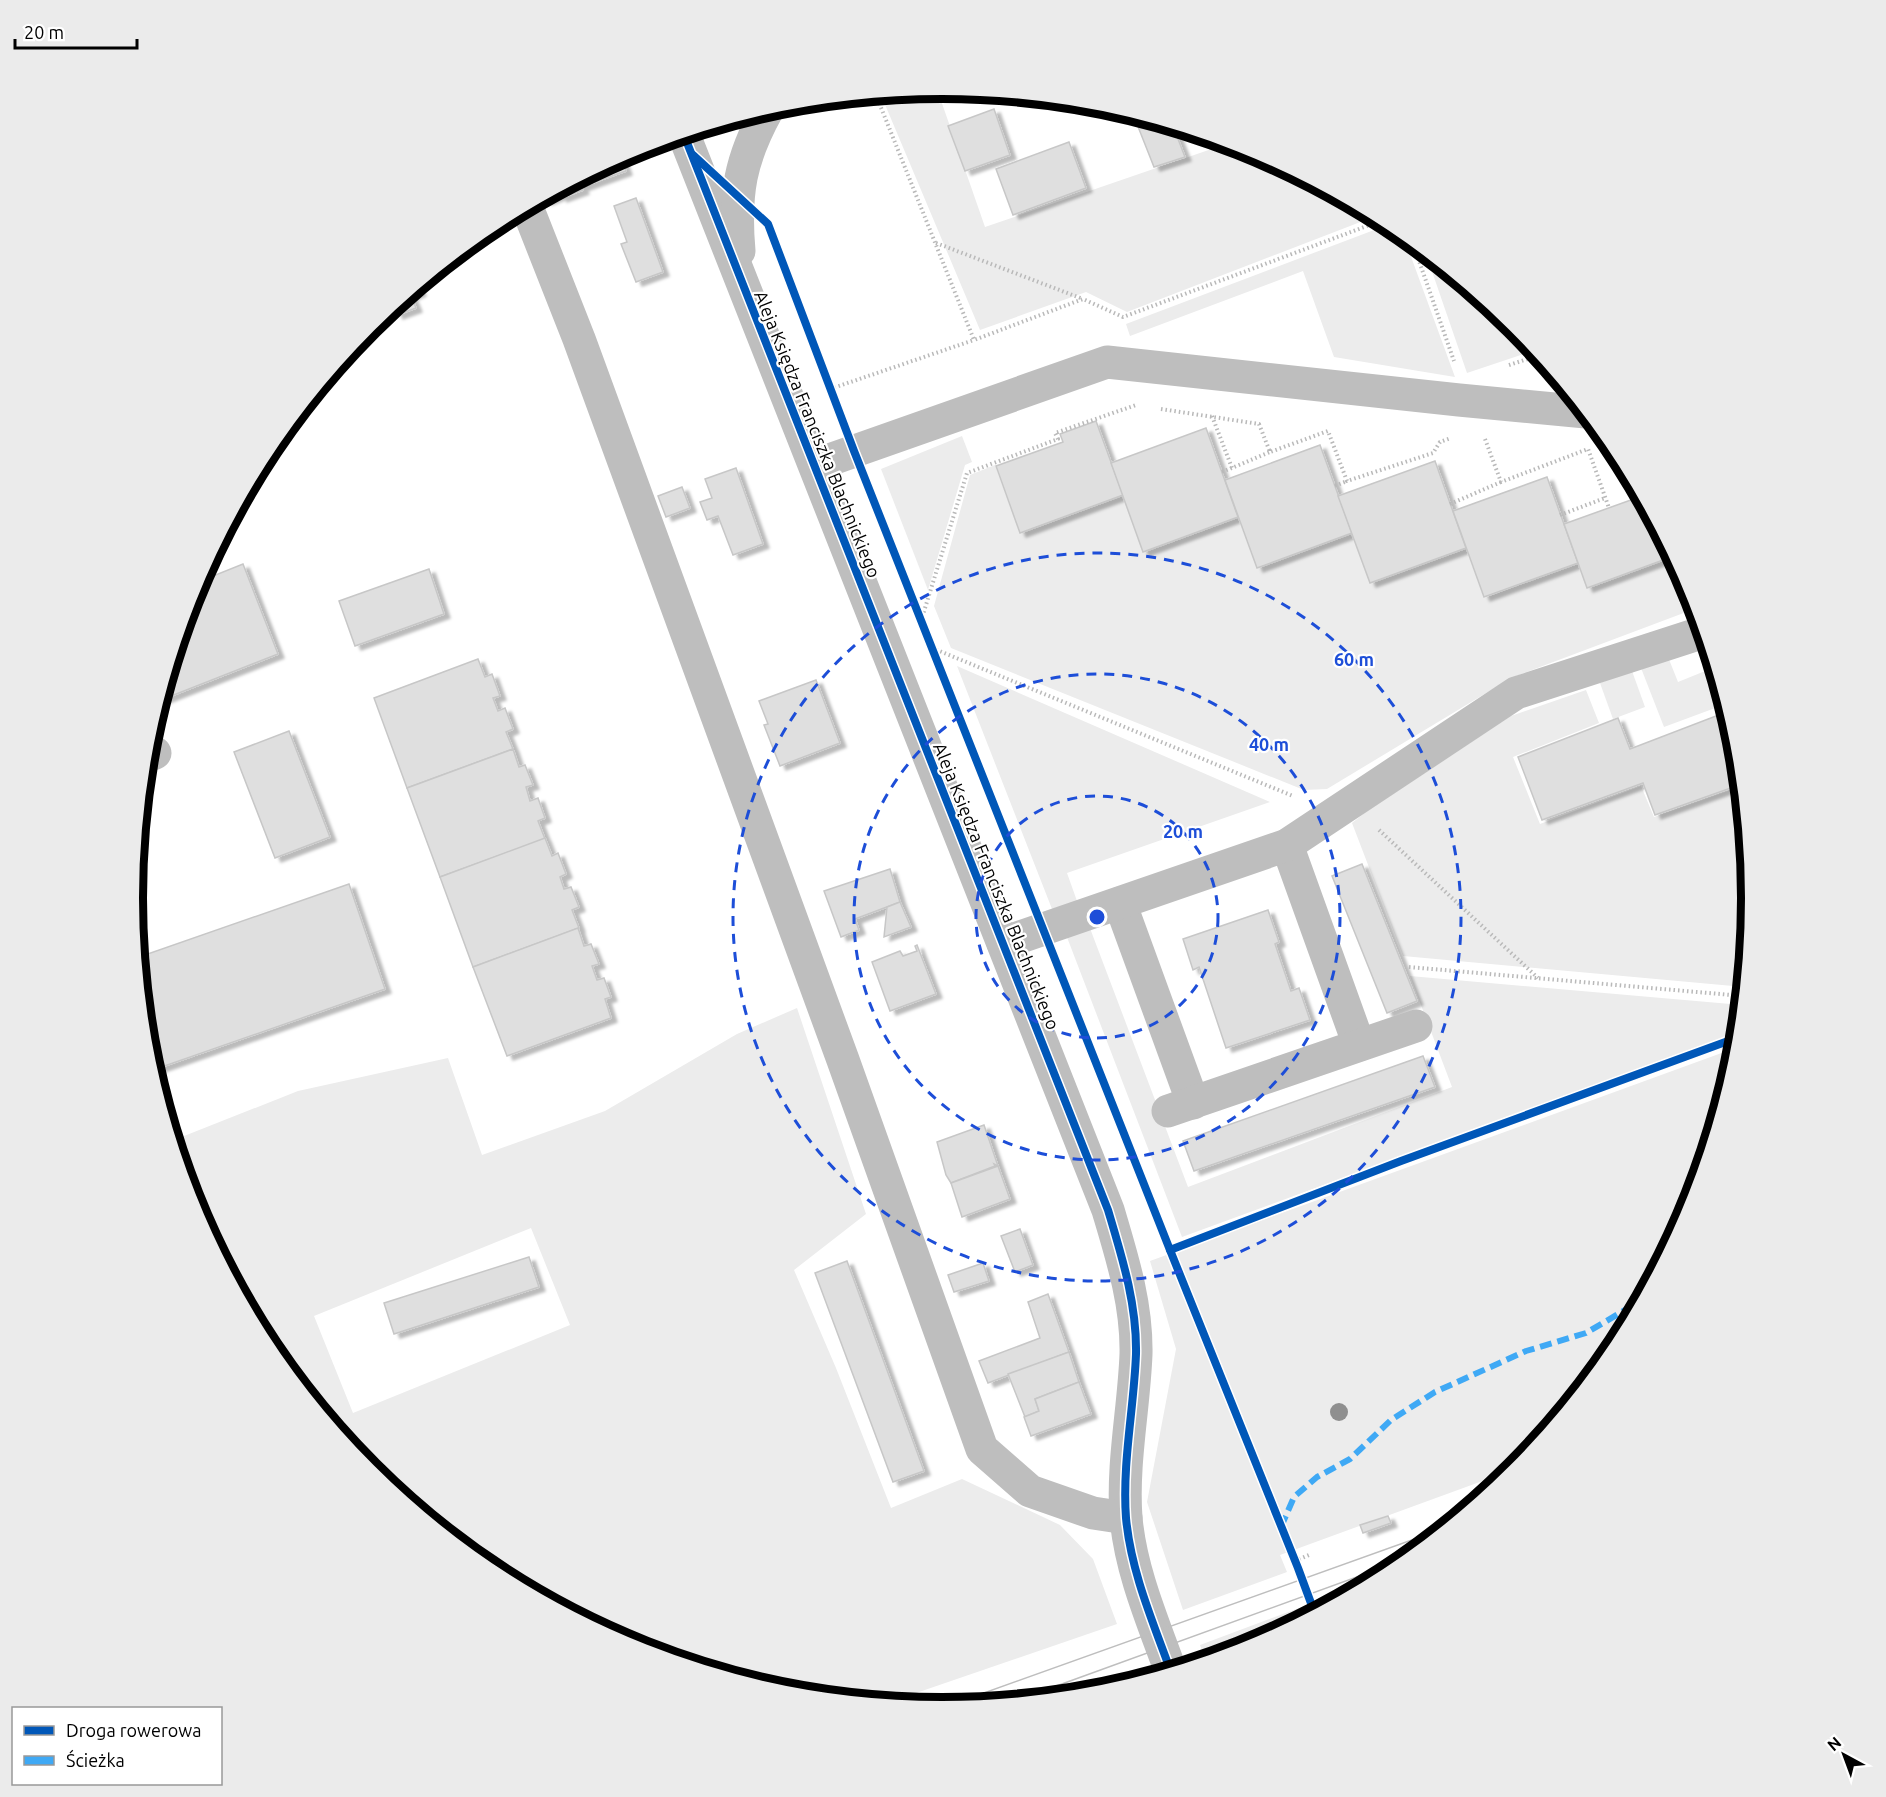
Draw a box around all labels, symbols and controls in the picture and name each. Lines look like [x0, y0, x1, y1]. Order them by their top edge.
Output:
scale bar [15, 12, 136, 50]
text: 20 m [24, 22, 64, 42]
street label: Aleja Księdza Franciszka Blachnickiego [751, 288, 885, 580]
text: 60 m [1334, 649, 1374, 669]
text: 40 m [1249, 734, 1289, 754]
street label: Aleja Księdza Franciszka Blachnickiego [930, 740, 1064, 1032]
text: 20 m [1163, 821, 1203, 841]
centre of rings [1087, 907, 1107, 927]
legend [12, 1707, 222, 1785]
text: Droga rowerowa [66, 1720, 202, 1740]
north arrow [1814, 1725, 1874, 1785]
text: N [1824, 1733, 1845, 1754]
text: Ścieżka [66, 1749, 125, 1770]

